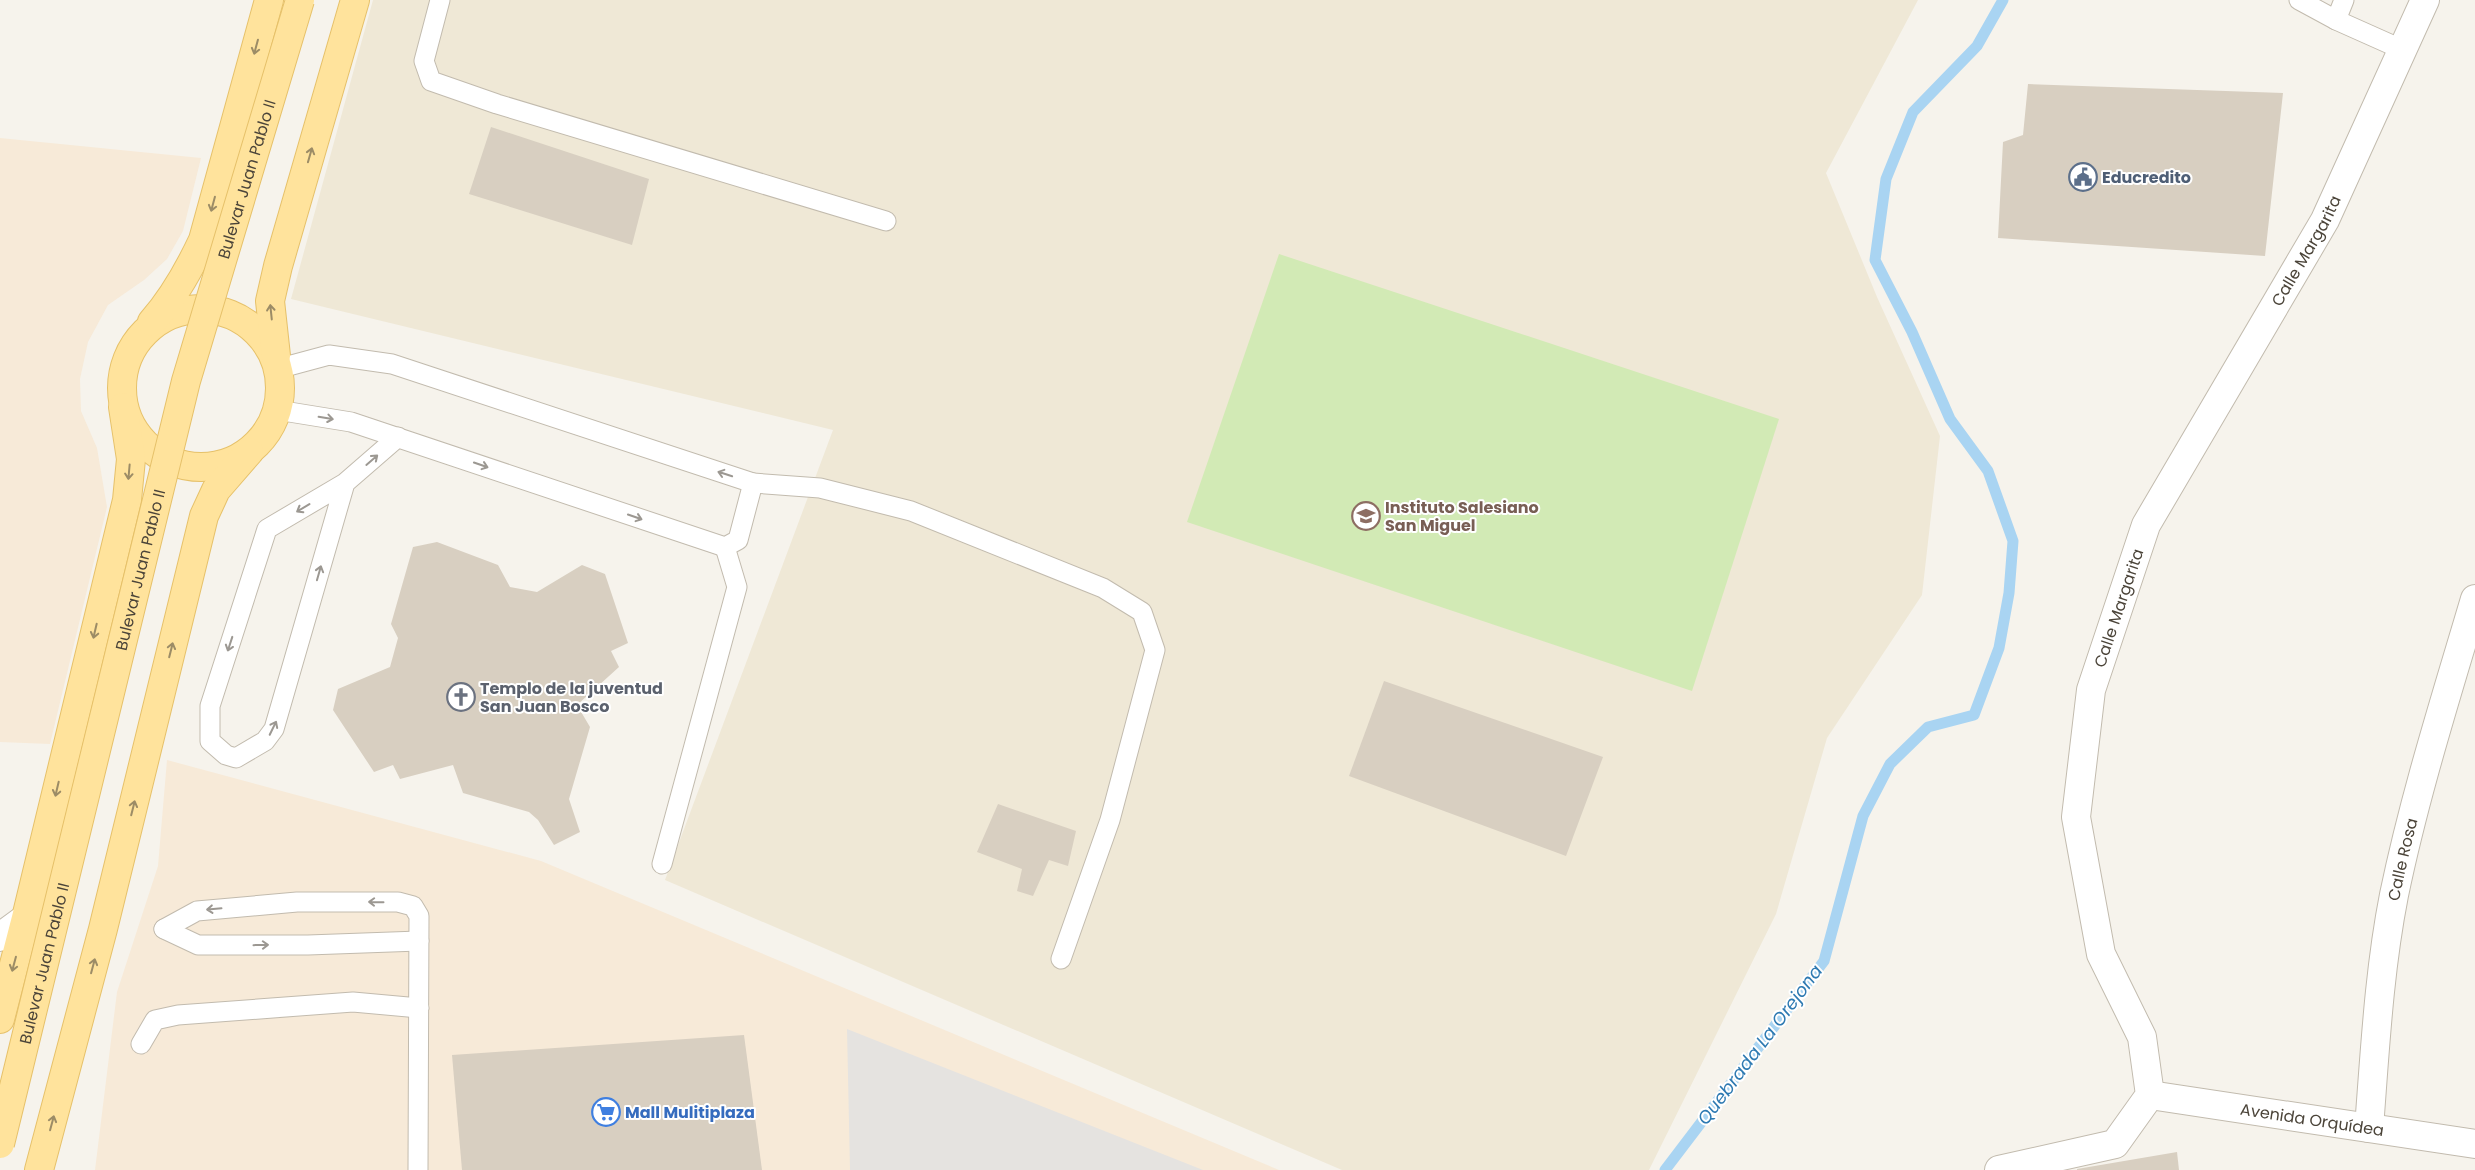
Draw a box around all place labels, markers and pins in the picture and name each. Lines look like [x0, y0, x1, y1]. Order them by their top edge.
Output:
public building icon: Educredito [2068, 162, 2098, 192]
place label: Educredito [2102, 166, 2191, 189]
place label: Instituto Salesiano San Miguel [1385, 496, 1539, 537]
school or university icon: Instituto Salesiano San Miguel [1351, 501, 1381, 531]
place label: Templo de la juventud San Juan Bosco [480, 677, 663, 718]
church icon: Templo de la juventud San Juan Bosco [446, 682, 476, 712]
supermarket icon: Mall Mulitiplaza [591, 1097, 621, 1127]
place label: Mall Mulitiplaza [625, 1101, 755, 1124]

